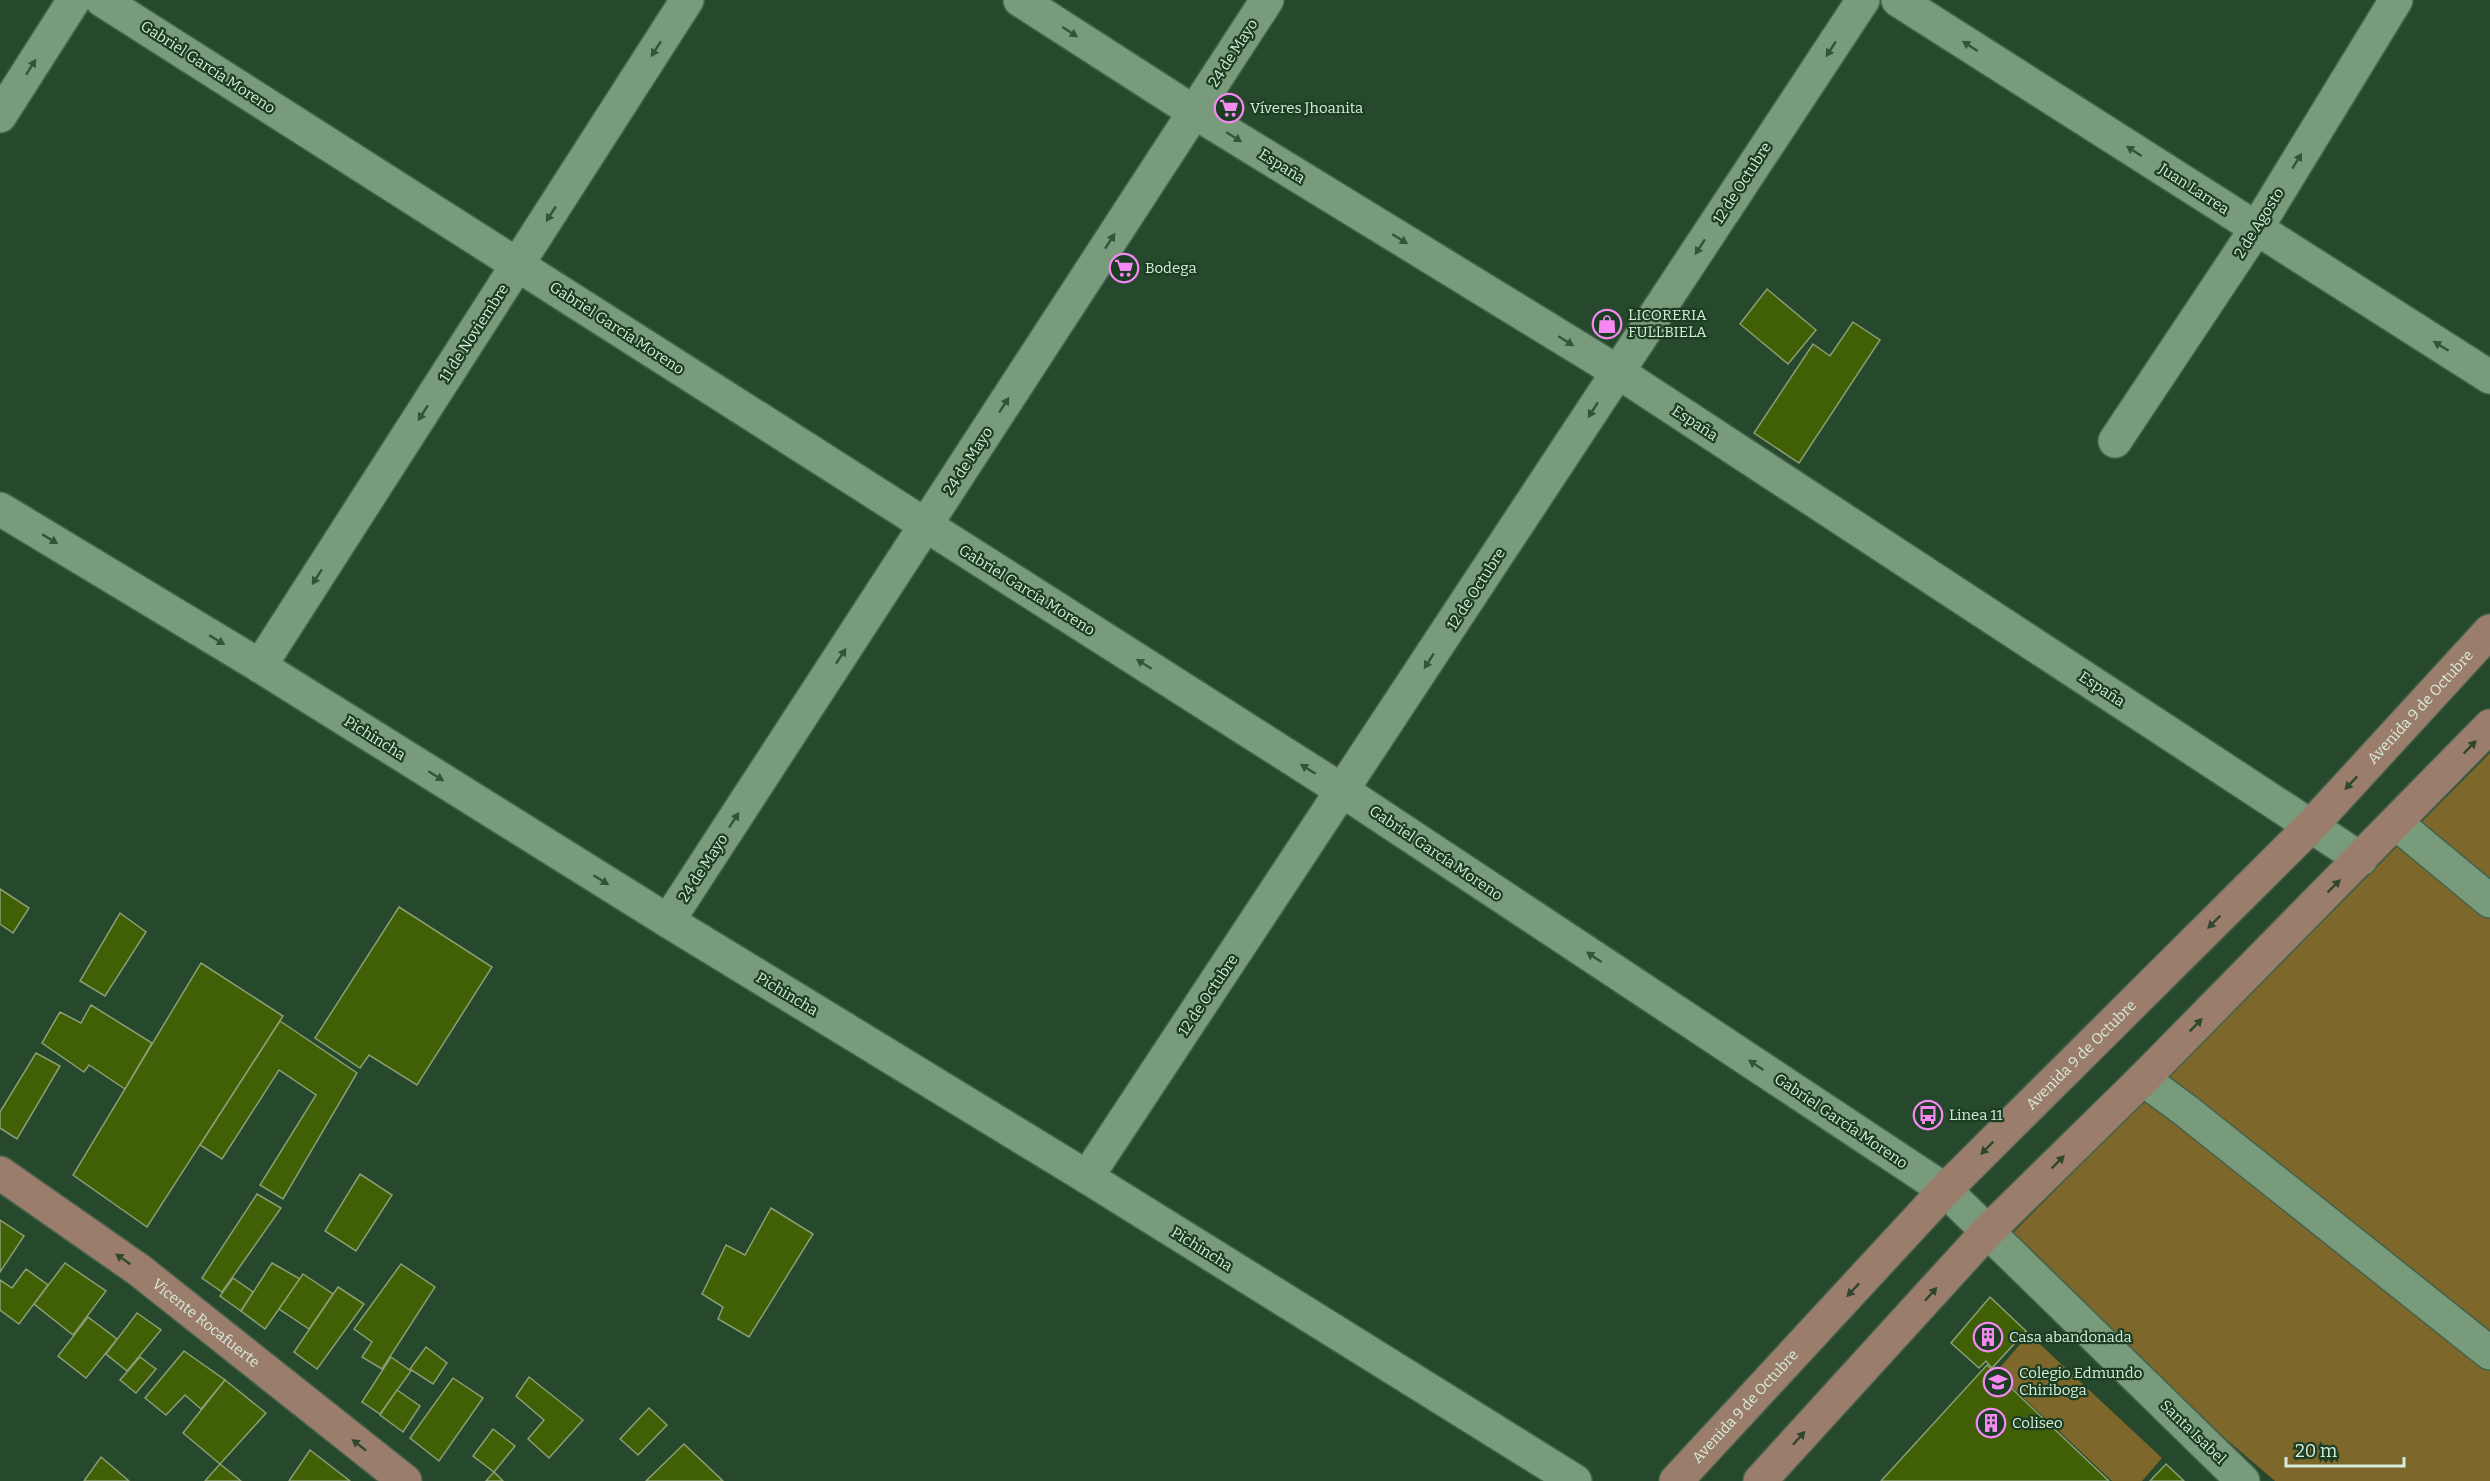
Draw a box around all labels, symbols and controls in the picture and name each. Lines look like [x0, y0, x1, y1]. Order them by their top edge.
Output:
street label: 24 de Mayo [1204, 16, 1262, 90]
street label: Gabriel García Moreno [137, 17, 279, 117]
one-way arrow [1061, 26, 1078, 37]
one-way arrow [651, 41, 662, 57]
one-way arrow [1825, 41, 1836, 57]
one-way arrow [1962, 41, 1978, 52]
one-way arrow [26, 59, 37, 75]
supermarket icon: Víveres Jhoanita [1213, 92, 1245, 124]
place label: Víveres Jhoanita [1250, 99, 1363, 117]
one-way arrow [1226, 131, 1242, 142]
street label: 12 de Octubre [1709, 139, 1775, 227]
street label: España [1256, 145, 1308, 187]
one-way arrow [2126, 146, 2142, 157]
one-way arrow [2292, 153, 2303, 169]
street label: Juan Larrea [2155, 159, 2233, 218]
street label: 2 de Agosto [2230, 185, 2288, 261]
one-way arrow [545, 205, 557, 221]
one-way arrow [1105, 233, 1116, 249]
one-way arrow [1392, 233, 1408, 244]
one-way arrow [1695, 239, 1706, 255]
supermarket icon: Bodega [1108, 252, 1140, 284]
place label: Bodega [1145, 259, 1197, 277]
street label: Gabriel García Moreno [546, 278, 688, 378]
street label: 11 de Noviembre [436, 281, 512, 385]
place label: LICORERIA FULLBIELA [1628, 306, 1707, 341]
shop icon: LICORERIA FULLBIELA [1591, 308, 1623, 340]
one-way arrow [1558, 335, 1574, 346]
one-way arrow [2433, 340, 2449, 352]
one-way arrow [999, 397, 1010, 413]
one-way arrow [1588, 402, 1599, 418]
street label: España [1669, 402, 1721, 444]
one-way arrow [417, 405, 428, 421]
street label: 24 de Mayo [939, 424, 997, 498]
one-way arrow [42, 533, 58, 544]
street label: Gabriel García Moreno [956, 541, 1098, 639]
street label: 12 de Octubre [1443, 545, 1509, 633]
one-way arrow [312, 569, 323, 585]
one-way arrow [209, 634, 225, 645]
street label: Avenida 9 de Octubre [2364, 646, 2477, 768]
one-way arrow [835, 649, 847, 665]
one-way arrow [1424, 653, 1435, 669]
one-way arrow [1136, 659, 1152, 670]
street label: España [2076, 668, 2128, 710]
street label: Pichincha [341, 712, 409, 764]
one-way arrow [2463, 739, 2477, 754]
one-way arrow [1300, 764, 1316, 775]
one-way arrow [428, 770, 444, 781]
one-way arrow [2344, 775, 2358, 790]
street label: Gabriel García Moreno [1366, 802, 1506, 904]
one-way arrow [728, 812, 740, 828]
street label: 24 de Mayo [674, 831, 732, 905]
one-way arrow [593, 874, 609, 885]
one-way arrow [2326, 880, 2340, 894]
one-way arrow [2208, 914, 2222, 928]
street label: 12 de Octubre [1174, 951, 1242, 1039]
one-way arrow [1586, 951, 1602, 963]
street label: Pichincha [753, 969, 821, 1019]
street label: Avenida 9 de Octubre [2022, 996, 2140, 1113]
one-way arrow [2189, 1018, 2203, 1032]
one-way arrow [1748, 1060, 1764, 1071]
street label: Gabriel García Moreno [1771, 1070, 1911, 1172]
bus stop icon: Linea 11 [1912, 1099, 1944, 1131]
place label: Linea 11 [1949, 1106, 2003, 1124]
one-way arrow [1980, 1141, 1994, 1155]
one-way arrow [2051, 1156, 2065, 1170]
street label: Pichincha [1168, 1223, 1236, 1275]
one-way arrow [116, 1253, 132, 1265]
street label: Vicente Rocafuerte [148, 1275, 264, 1371]
one-way arrow [1847, 1282, 1860, 1297]
one-way arrow [1924, 1287, 1937, 1302]
building icon: Casa abandonada [1972, 1321, 2004, 1353]
place label: Casa abandonada [2009, 1328, 2132, 1346]
street label: Avenida 9 de Octubre [1688, 1346, 1802, 1467]
place label: Colegio Edmundo Chiriboga [2019, 1364, 2142, 1399]
school or university icon: Colegio Edmundo Chiriboga [1982, 1366, 2014, 1398]
street label: Santa Isabel [2156, 1396, 2230, 1468]
building icon: Coliseo [1975, 1407, 2007, 1439]
place label: Coliseo [2012, 1414, 2063, 1432]
scale bar [2286, 1430, 2404, 1468]
one-way arrow [1792, 1431, 1805, 1446]
one-way arrow [351, 1438, 367, 1451]
text: 20 m [2295, 1440, 2337, 1462]

